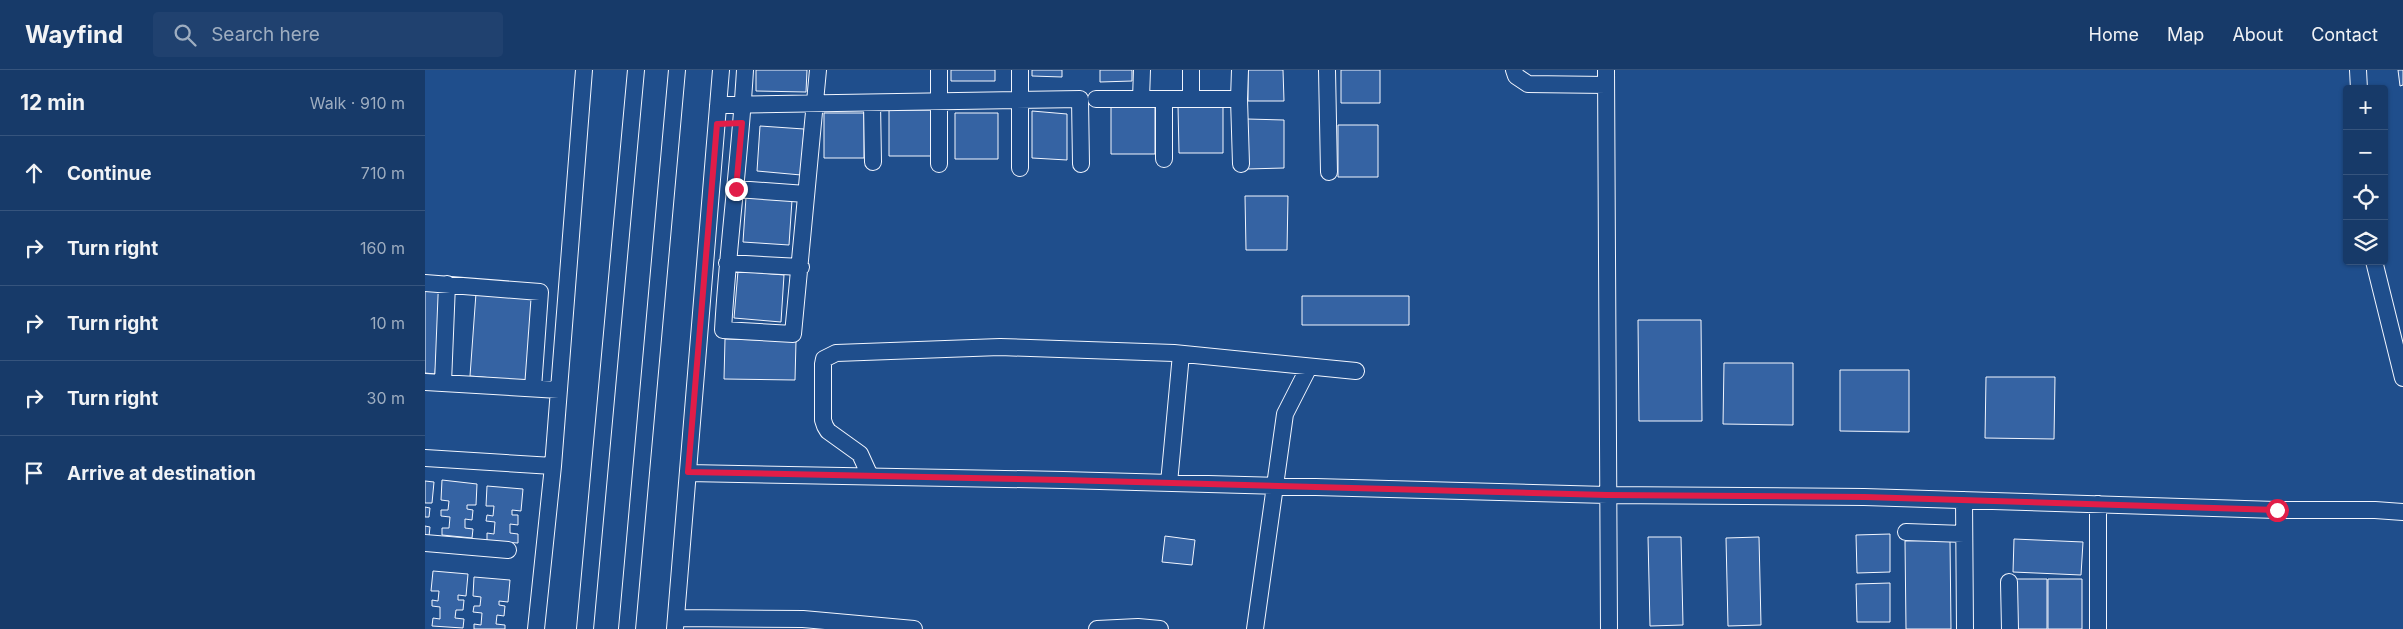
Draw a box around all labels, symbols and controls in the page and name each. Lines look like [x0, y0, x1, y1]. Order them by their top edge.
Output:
search box [153, 12, 503, 57]
text: Wayfind [25, 20, 123, 49]
icon: search [171, 21, 199, 49]
text: Search here [211, 23, 320, 46]
text: Home [2089, 24, 2139, 45]
text: Map [2167, 24, 2204, 45]
text: About [2232, 24, 2283, 45]
text: Contact [2311, 24, 2378, 45]
map controls [2343, 85, 2388, 265]
button: + [2343, 85, 2388, 130]
text: 12 min [20, 90, 85, 115]
text: Walk · 910 m [310, 93, 405, 113]
button: − [2343, 130, 2388, 175]
icon: ahead [20, 159, 48, 187]
text: Continue [67, 162, 152, 185]
text: 710 m [361, 163, 405, 183]
button: locate [2343, 175, 2388, 220]
route end [725, 178, 748, 201]
button: layers [2343, 220, 2388, 265]
icon: right [20, 234, 48, 262]
text: Turn right [67, 237, 158, 260]
text: 160 m [360, 238, 405, 258]
icon: right [20, 309, 48, 337]
text: Turn right [67, 312, 158, 335]
text: 10 m [370, 313, 405, 333]
icon: right [20, 384, 48, 412]
text: Turn right [67, 387, 158, 410]
text: 30 m [367, 388, 405, 408]
icon: arrive [20, 459, 48, 487]
text: Arrive at destination [67, 462, 256, 485]
route start [2266, 499, 2289, 522]

